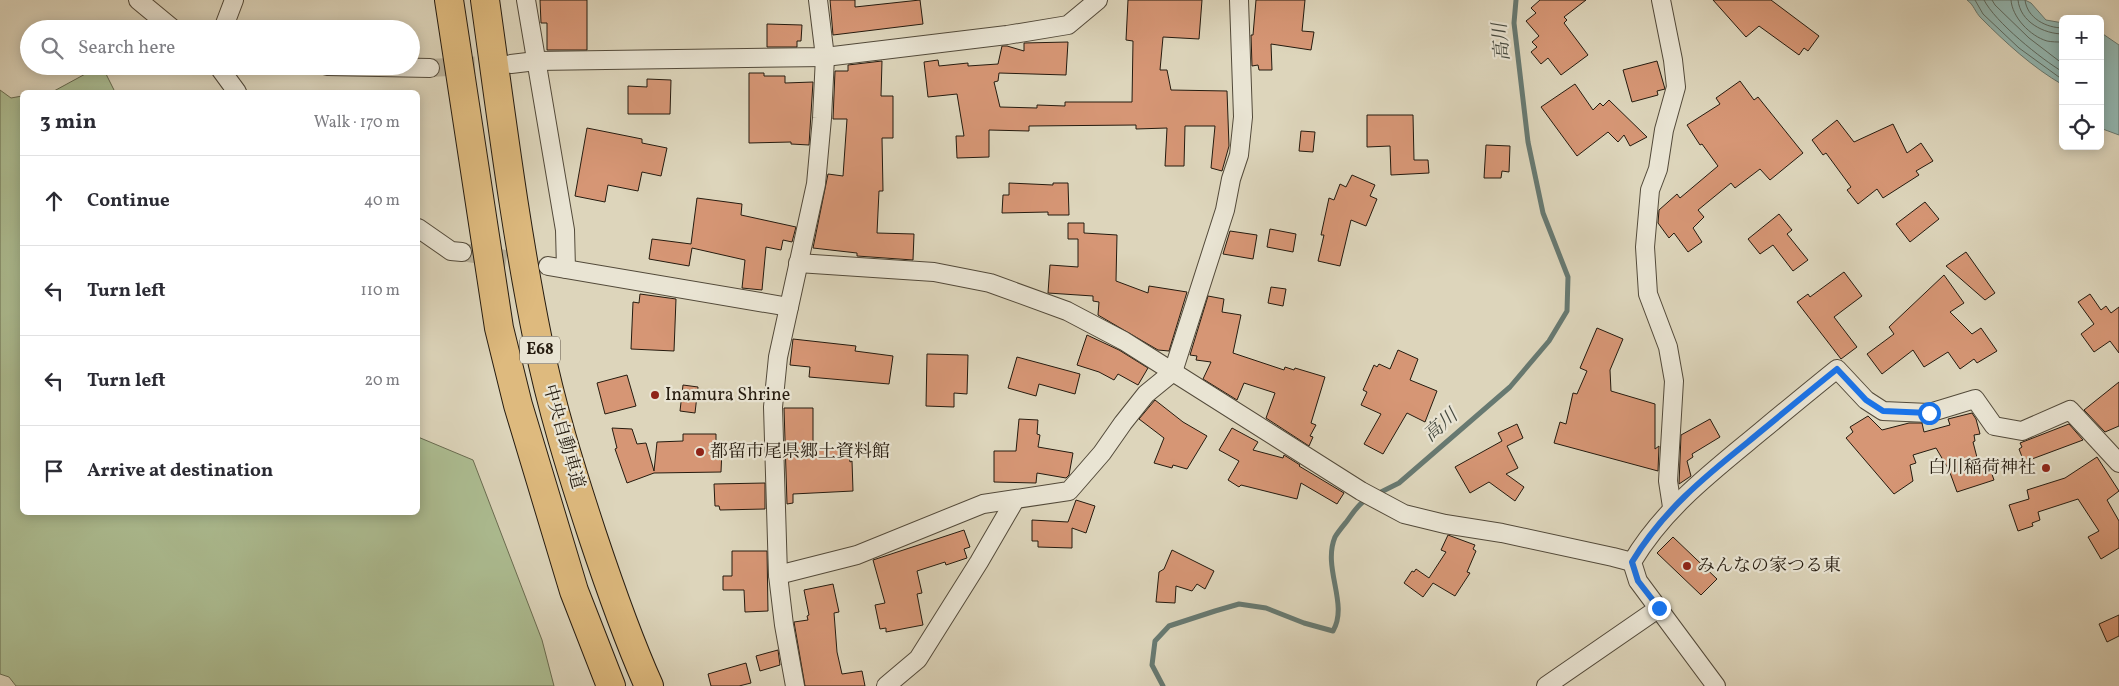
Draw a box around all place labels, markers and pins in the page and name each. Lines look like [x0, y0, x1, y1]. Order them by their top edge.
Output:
place label: Inamura Shrine [665, 383, 790, 408]
marker: Inamura Shrine [649, 389, 661, 401]
place label: 都留市尾県郷土資料館 [710, 440, 890, 465]
marker: 都留市尾県郷土資料館 [694, 446, 706, 458]
place label: 白川稲荷神社 [1928, 456, 2036, 481]
marker: 白川稲荷神社 [2040, 462, 2052, 474]
place label: みんなの家つる東 [1697, 554, 1841, 579]
marker: みんなの家つる東 [1681, 560, 1693, 572]

